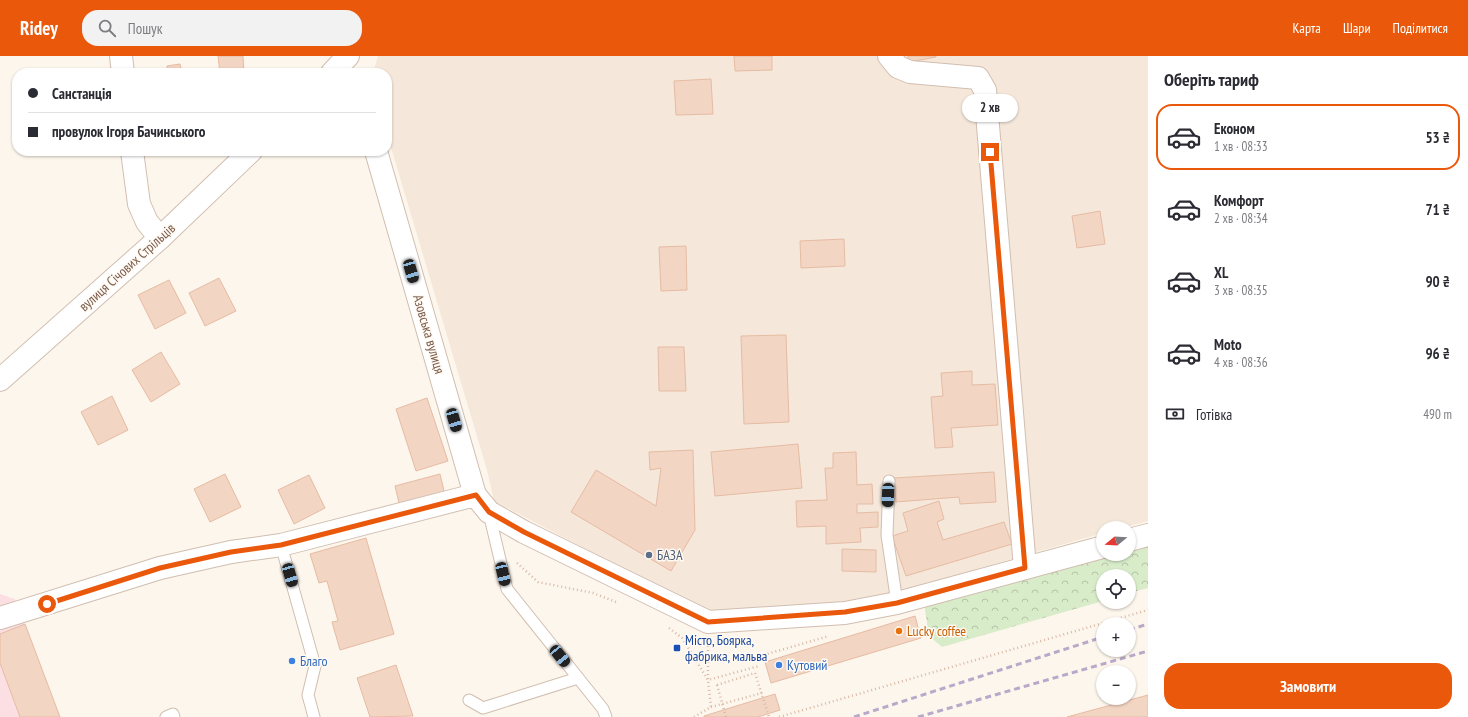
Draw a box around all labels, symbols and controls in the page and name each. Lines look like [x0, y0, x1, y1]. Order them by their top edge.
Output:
search box [82, 10, 362, 46]
text: Ridey [20, 16, 58, 40]
icon: search [96, 17, 118, 39]
text: Пошук [128, 19, 163, 38]
text: Карта [1292, 19, 1321, 37]
text: Шари [1343, 19, 1371, 37]
text: Поділитися [1393, 19, 1448, 37]
text: Оберіть тариф [1164, 68, 1259, 91]
text: Санстанція [52, 84, 112, 103]
callout: 2 хв [962, 94, 1018, 122]
text: 2 хв [980, 99, 1000, 116]
icon: car [1166, 119, 1202, 155]
text: Економ [1214, 119, 1255, 138]
text: провулок Ігоря Бачинського [52, 122, 206, 141]
text: 53 ₴ [1425, 128, 1450, 147]
text: 1 хв · 08:33 [1214, 138, 1268, 155]
route end [981, 143, 999, 161]
icon: car [1166, 191, 1202, 227]
text: Комфорт [1214, 191, 1264, 210]
text: 71 ₴ [1425, 200, 1450, 219]
text: 2 хв · 08:34 [1214, 210, 1268, 227]
street label: вулиця Січових Стрільців [75, 219, 179, 315]
car [402, 258, 420, 284]
icon: car [1166, 263, 1202, 299]
text: XL [1214, 263, 1228, 282]
text: 90 ₴ [1425, 272, 1450, 291]
text: 3 хв · 08:35 [1214, 282, 1268, 299]
street label: Азовська вулиця [409, 292, 449, 376]
icon: car [1166, 335, 1202, 371]
text: Moto [1214, 335, 1242, 354]
text: 96 ₴ [1425, 344, 1450, 363]
text: 4 хв · 08:36 [1214, 354, 1268, 371]
icon: cash [1164, 403, 1186, 425]
text: Готівка [1196, 405, 1232, 424]
text: 490 m [1423, 406, 1452, 423]
car [445, 407, 463, 433]
car [882, 483, 894, 507]
north arrow [1096, 521, 1136, 561]
map controls [1096, 521, 1136, 705]
place label: БАЗА [657, 546, 683, 564]
marker: БАЗА [644, 550, 654, 560]
car [494, 561, 512, 587]
car [281, 562, 299, 588]
button: locate [1096, 569, 1136, 609]
route start [38, 595, 56, 613]
button: + [1096, 617, 1136, 657]
place label: Lucky coffee [907, 622, 966, 640]
marker: Lucky coffee [894, 626, 904, 636]
place label: Місто, Боярка, фабрика, мальва [685, 631, 767, 665]
car [548, 643, 572, 669]
marker: Місто, Боярка, фабрика, мальва [672, 643, 682, 653]
place label: Благо [300, 652, 328, 670]
marker: Благо [287, 656, 297, 666]
place label: Кутовий [787, 656, 827, 674]
marker: Кутовий [774, 660, 784, 670]
button: Замовити [1164, 663, 1452, 709]
button: − [1096, 665, 1136, 705]

